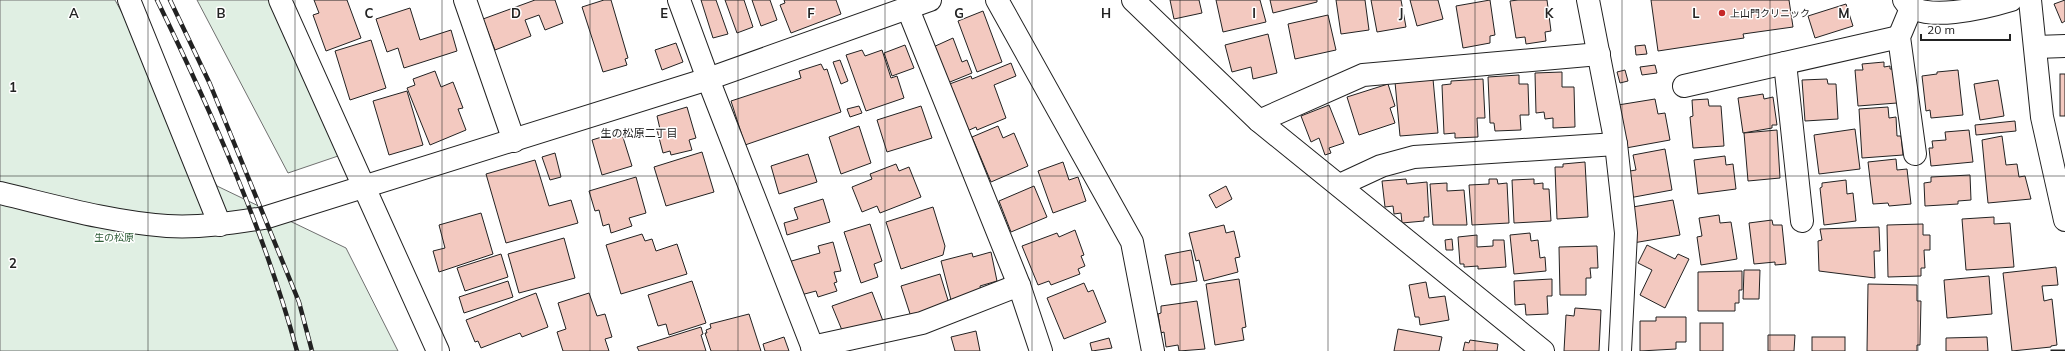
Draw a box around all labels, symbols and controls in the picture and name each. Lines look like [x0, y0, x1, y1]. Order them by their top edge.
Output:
text: A [69, 5, 79, 21]
text: B [217, 5, 226, 21]
text: C [365, 5, 374, 21]
text: D [511, 5, 521, 21]
text: E [660, 5, 668, 21]
text: F [807, 5, 815, 21]
text: G [954, 5, 964, 21]
text: H [1101, 5, 1111, 21]
text: I [1252, 5, 1256, 21]
text: J [1399, 5, 1403, 21]
text: K [1545, 5, 1555, 21]
text: L [1692, 5, 1700, 21]
text: M [1838, 5, 1850, 21]
place label: 上山門クリニック [1730, 7, 1810, 20]
marker: 上山門クリニック [1717, 8, 1727, 18]
scale bar [1921, 16, 2010, 42]
text: 20 m [1927, 22, 1955, 37]
text: 1 [9, 79, 17, 95]
district label: 生の松原二丁目 [601, 126, 678, 140]
park label: 生の松原 [94, 231, 134, 244]
text: 2 [9, 255, 17, 271]

